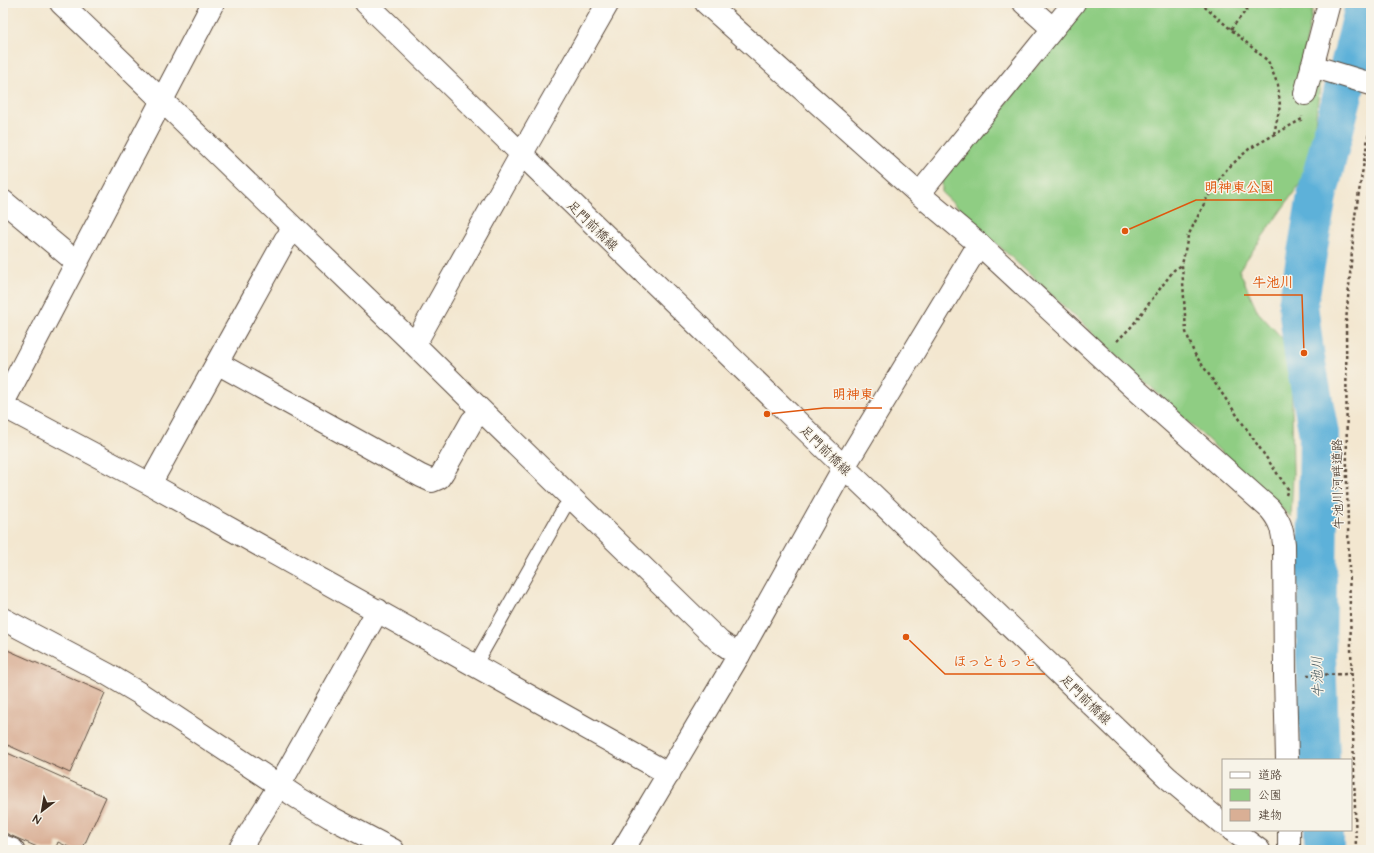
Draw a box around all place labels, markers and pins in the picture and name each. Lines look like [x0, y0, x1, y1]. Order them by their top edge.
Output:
callout: 明神東公園 [1196, 174, 1282, 200]
callout: 牛池川 [1244, 269, 1302, 295]
callout: 明神東 [824, 382, 882, 408]
callout: ほっともっと [945, 648, 1045, 674]

